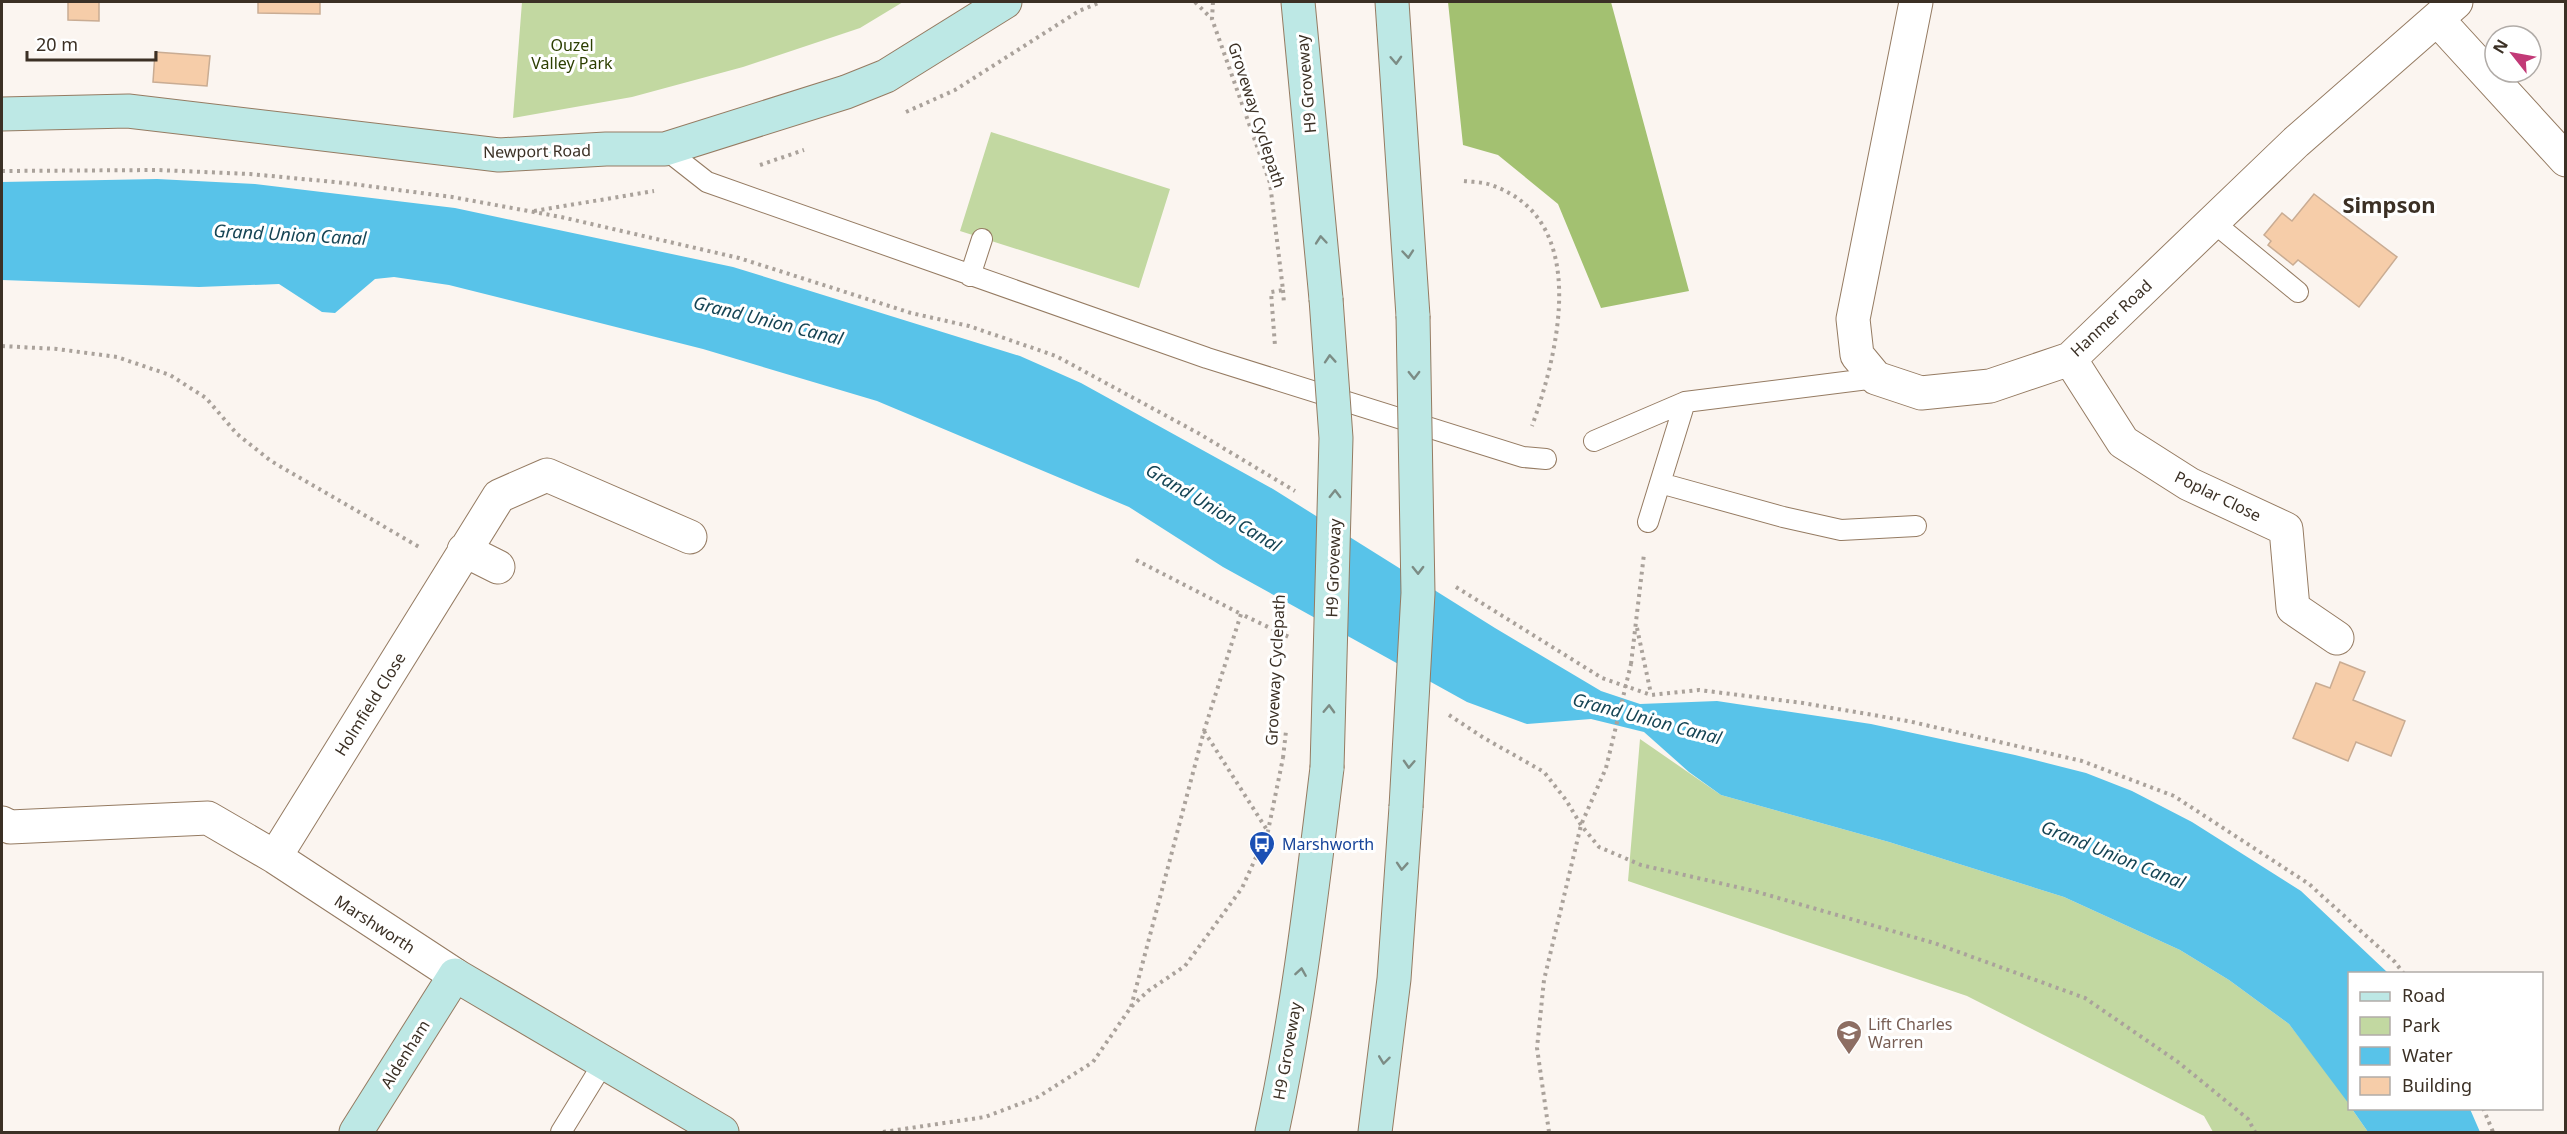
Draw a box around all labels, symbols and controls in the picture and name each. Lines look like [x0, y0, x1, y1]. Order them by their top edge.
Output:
scale bar [27, 24, 156, 62]
north arrow [2483, 24, 2543, 84]
text: 20 m [36, 32, 78, 56]
street label: H9 Groveway [1291, 33, 1321, 134]
park label: Ouzel Valley Park [531, 34, 613, 74]
text: N [2487, 35, 2513, 58]
street label: Groveway Cyclepath [1223, 40, 1291, 190]
one-way arrow [1389, 55, 1402, 64]
street label: Newport Road [483, 139, 591, 163]
district label: Simpson [2342, 189, 2436, 219]
water label: Grand Union Canal [213, 218, 368, 250]
one-way arrow [1315, 236, 1328, 245]
one-way arrow [1401, 250, 1414, 259]
street label: Hanmer Road [2065, 275, 2157, 361]
water label: Grand Union Canal [691, 290, 846, 350]
one-way arrow [1324, 354, 1337, 363]
one-way arrow [1408, 370, 1420, 379]
water label: Grand Union Canal [1142, 457, 1286, 557]
street label: Poplar Close [2171, 466, 2265, 526]
one-way arrow [1329, 489, 1341, 498]
street label: H9 Groveway [1320, 517, 1346, 618]
one-way arrow [1411, 565, 1424, 574]
street label: Groveway Cyclepath [1260, 594, 1290, 746]
street label: Holmfield Close [329, 648, 411, 760]
water label: Grand Union Canal [1570, 687, 1725, 750]
one-way arrow [1322, 705, 1335, 714]
one-way arrow [1402, 760, 1415, 769]
water label: Grand Union Canal [2038, 814, 2189, 894]
bus stop icon: Marshworth [1247, 829, 1277, 867]
place label: Marshworth [1282, 833, 1374, 855]
one-way arrow [1396, 861, 1409, 870]
street label: Marshworth [330, 890, 420, 958]
one-way arrow [1294, 967, 1307, 977]
legend [2348, 972, 2543, 1110]
text: Road [2402, 983, 2445, 1007]
street label: H9 Groveway [1268, 1000, 1307, 1102]
place label: Lift Charles Warren [1868, 1013, 1952, 1053]
text: Park [2402, 1013, 2440, 1037]
street label: Aldenham [375, 1016, 435, 1092]
school or university icon: Lift Charles Warren [1834, 1018, 1864, 1056]
text: Water [2402, 1043, 2453, 1067]
one-way arrow [1379, 1055, 1391, 1065]
text: Building [2402, 1073, 2472, 1097]

